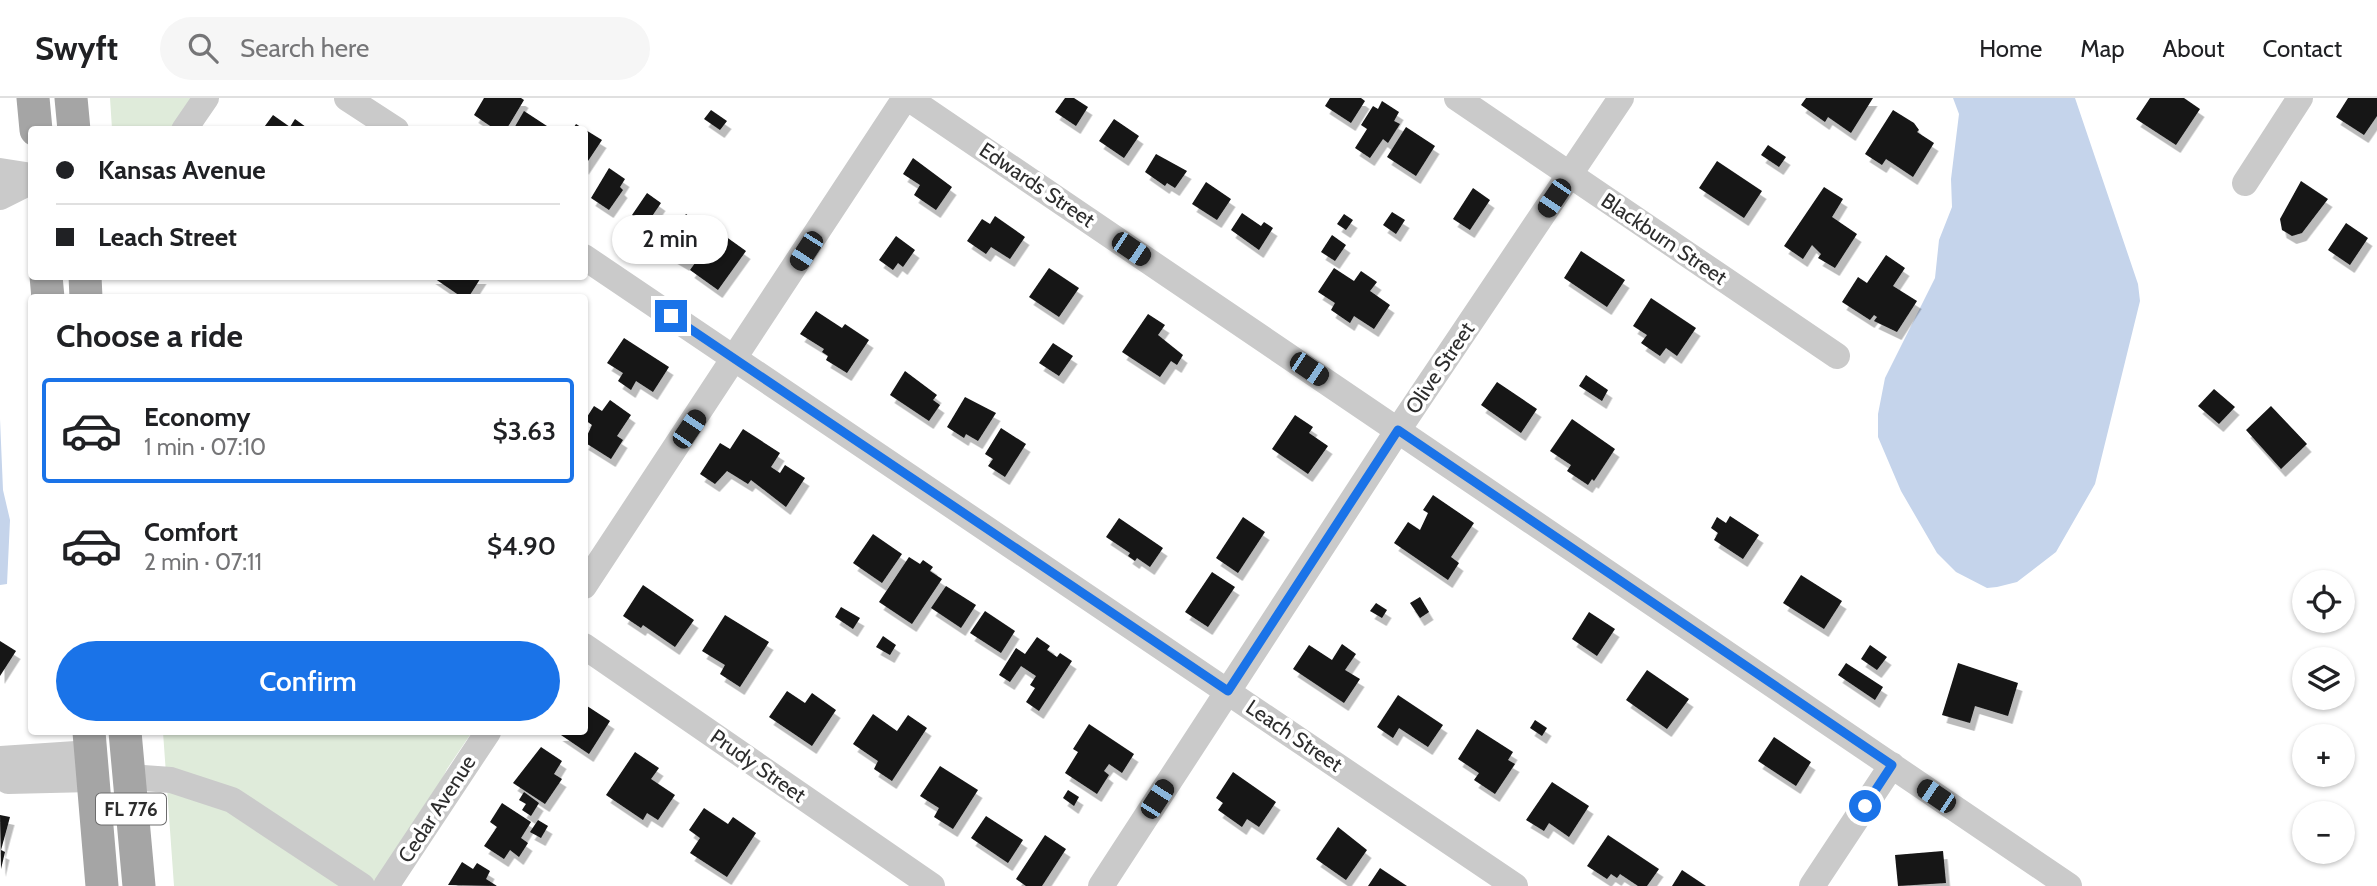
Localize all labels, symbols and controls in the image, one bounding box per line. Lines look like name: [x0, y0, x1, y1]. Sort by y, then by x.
search box: [160, 17, 650, 80]
text: Swyft: [35, 28, 118, 68]
icon: search: [184, 29, 222, 67]
text: Search here: [240, 32, 369, 64]
text: Home: [1979, 34, 2042, 63]
text: Map: [2080, 34, 2125, 63]
text: About: [2163, 34, 2225, 63]
text: Contact: [2263, 34, 2342, 63]
street label: Edwards Street: [975, 137, 1100, 232]
text: Kansas Avenue: [98, 154, 266, 186]
car: [1534, 175, 1575, 221]
street label: Blackburn Street: [1597, 187, 1732, 290]
callout: 2 min: [613, 214, 729, 264]
text: Leach Street: [98, 221, 237, 253]
text: 2 min: [642, 225, 698, 253]
car: [786, 228, 827, 274]
car: [1108, 229, 1155, 269]
route end: [655, 300, 687, 332]
text: Choose a ride: [56, 316, 243, 355]
street label: Olive Street: [1400, 317, 1479, 418]
car: [1286, 349, 1333, 389]
icon: car: [60, 399, 123, 462]
text: Economy: [144, 401, 250, 433]
car: [669, 406, 710, 452]
text: $3.63: [493, 415, 556, 447]
text: 1 min · 07:10: [144, 433, 266, 461]
icon: car: [60, 514, 123, 577]
text: Comfort: [144, 516, 238, 548]
text: $4.90: [487, 530, 556, 562]
text: 2 min · 07:11: [144, 548, 262, 576]
map controls: [2292, 570, 2355, 864]
button: locate: [2292, 570, 2355, 633]
button: Confirm: [56, 641, 560, 721]
button: layers: [2292, 647, 2355, 710]
street label: Leach Street: [1241, 694, 1347, 777]
street label: Prudy Street: [706, 724, 811, 808]
button: +: [2292, 724, 2355, 787]
street label: Cedar Avenue: [393, 750, 481, 867]
car: [1137, 776, 1178, 822]
car: [1913, 776, 1960, 816]
route start: [1849, 790, 1881, 822]
road number: FL 776: [96, 794, 166, 824]
button: −: [2292, 801, 2355, 864]

